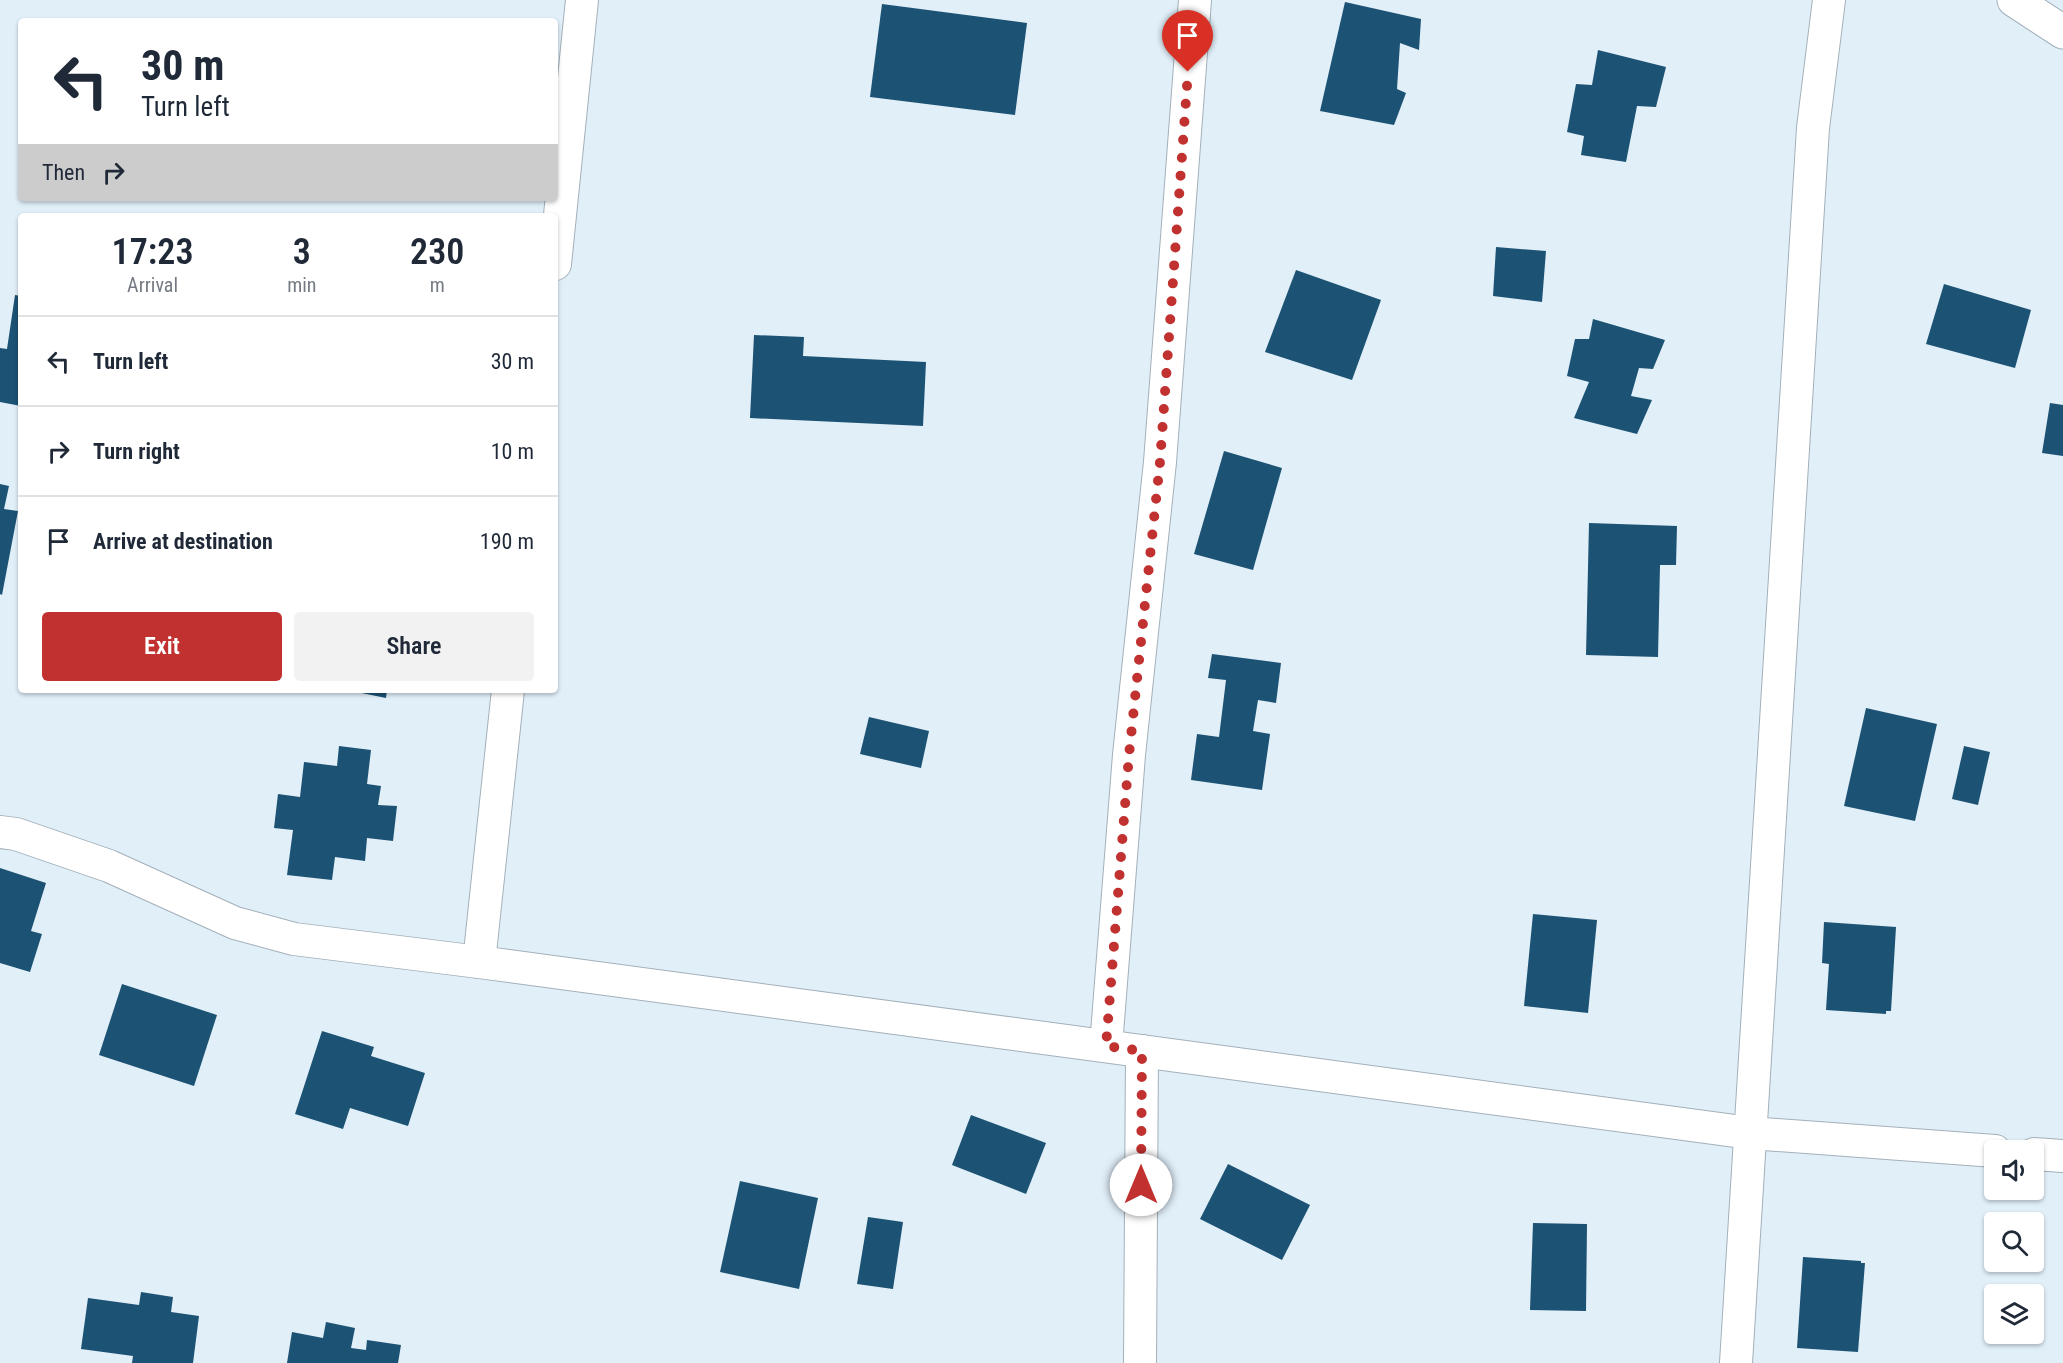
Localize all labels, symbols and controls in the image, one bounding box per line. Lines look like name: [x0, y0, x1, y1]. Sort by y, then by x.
pin: [1162, 10, 1213, 72]
icon: arrive: [1171, 19, 1204, 52]
text: 30 m: [141, 41, 224, 90]
icon: left: [42, 42, 120, 120]
text: Turn left: [141, 91, 230, 123]
icon: right: [97, 156, 130, 189]
text: Then: [42, 160, 85, 185]
text: 17:23: [112, 231, 194, 273]
text: 3: [293, 231, 311, 273]
text: 230: [410, 231, 464, 273]
text: Arrival: [127, 273, 178, 297]
text: min: [287, 273, 316, 297]
text: m: [430, 273, 445, 297]
icon: left: [42, 345, 75, 378]
text: Turn left: [93, 349, 168, 374]
text: 30 m: [491, 349, 534, 374]
icon: right: [42, 435, 75, 468]
text: Turn right: [93, 439, 180, 464]
text: 10 m: [491, 439, 534, 464]
icon: arrive: [42, 525, 75, 558]
text: Arrive at destination: [93, 529, 273, 554]
text: 190 m: [480, 529, 534, 554]
button: Exit: [42, 612, 282, 681]
button: Share: [294, 612, 534, 681]
map controls: [1984, 1140, 2044, 1344]
button: sound: [1984, 1140, 2044, 1200]
position arrow: [1109, 1153, 1173, 1217]
button: search: [1984, 1212, 2044, 1272]
button: layers: [1984, 1284, 2044, 1344]

